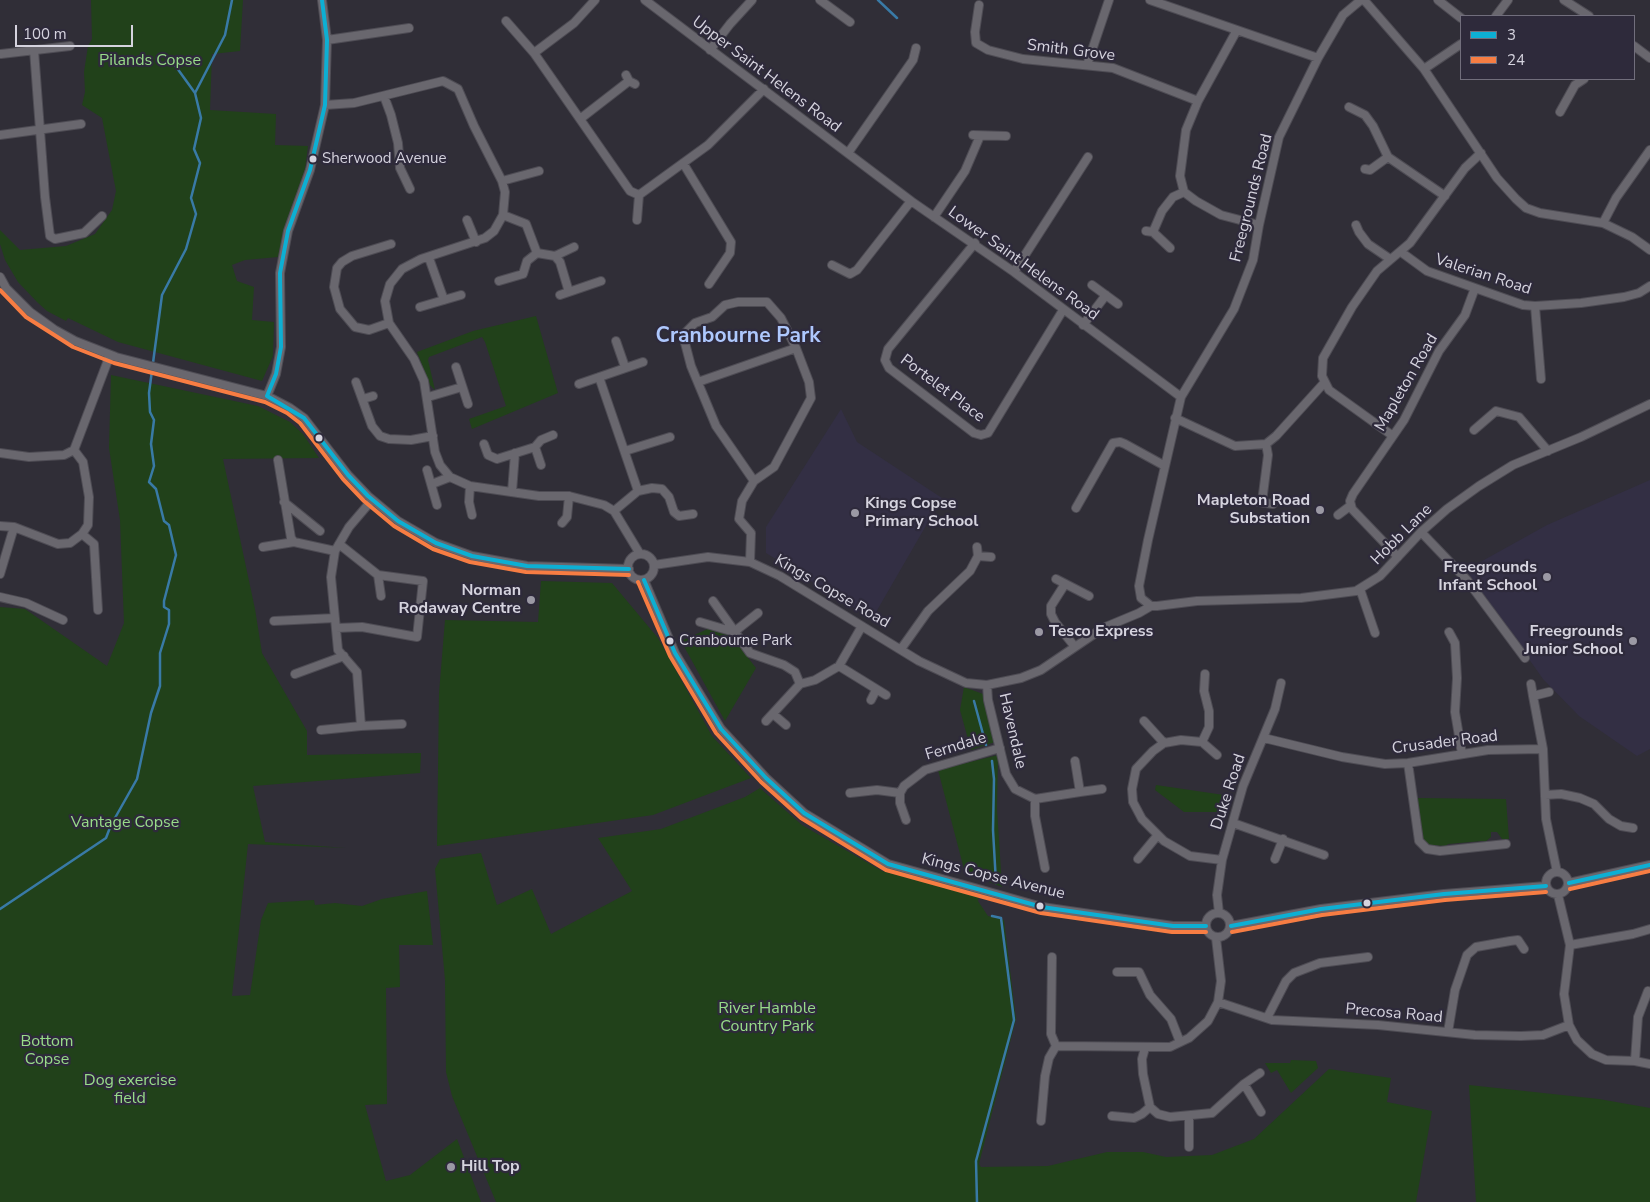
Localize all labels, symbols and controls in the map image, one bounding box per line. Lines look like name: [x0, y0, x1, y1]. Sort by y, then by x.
street label: Upper Saint Helens Road: [688, 13, 844, 137]
scale bar: [18, 15, 135, 47]
legend: [1460, 15, 1635, 80]
text: 100 m: [23, 24, 67, 44]
text: 3: [1507, 25, 1516, 45]
street label: Smith Grove: [1026, 36, 1116, 66]
text: 24: [1507, 50, 1525, 70]
park label: Pilands Copse: [99, 51, 201, 71]
street label: Freegrounds Road: [1227, 132, 1277, 264]
place label: Sherwood Avenue: [322, 150, 446, 168]
marker: Sherwood Avenue: [308, 154, 318, 164]
street label: Lower Saint Helens Road: [944, 203, 1102, 325]
street label: Valerian Road: [1432, 250, 1534, 300]
district label: Cranbourne Park: [656, 324, 820, 350]
street label: Mapleton Road: [1371, 331, 1443, 435]
street label: Portelet Place: [896, 351, 988, 427]
unlabelled marker: [314, 433, 324, 443]
place label: Mapleton Road Substation: [1197, 491, 1310, 529]
place label: Kings Copse Primary School: [865, 494, 978, 532]
street label: Hobb Lane: [1367, 500, 1437, 570]
marker: Mapleton Road Substation: [1314, 504, 1326, 516]
marker: Kings Copse Primary School: [849, 507, 861, 519]
street label: Kings Copse Road: [771, 551, 893, 633]
place label: Freegrounds Infant School: [1438, 558, 1537, 596]
marker: Freegrounds Infant School: [1541, 571, 1553, 583]
place label: Norman Rodaway Centre: [399, 581, 521, 619]
marker: Norman Rodaway Centre: [525, 594, 537, 606]
place label: Tesco Express: [1049, 622, 1153, 642]
place label: Freegrounds Junior School: [1524, 622, 1623, 660]
marker: Tesco Express: [1033, 626, 1045, 638]
place label: Cranbourne Park: [679, 632, 792, 650]
marker: Freegrounds Junior School: [1627, 635, 1639, 647]
marker: Cranbourne Park: [665, 636, 675, 646]
street label: Havendale: [994, 691, 1030, 771]
street label: Crusader Road: [1391, 727, 1499, 759]
street label: Ferndale: [923, 729, 989, 765]
street label: Duke Road: [1208, 752, 1250, 832]
park label: Vantage Copse: [71, 813, 179, 833]
street label: Kings Copse Avenue: [919, 850, 1067, 904]
unlabelled marker: [1362, 898, 1372, 908]
unlabelled marker: [1035, 901, 1045, 911]
park label: River Hamble Country Park: [718, 999, 816, 1037]
street label: Precosa Road: [1344, 1000, 1444, 1028]
park label: Bottom Copse: [20, 1032, 74, 1070]
park label: Dog exercise field: [84, 1071, 176, 1109]
place label: Hill Top: [461, 1157, 519, 1177]
marker: Hill Top: [445, 1161, 457, 1173]

